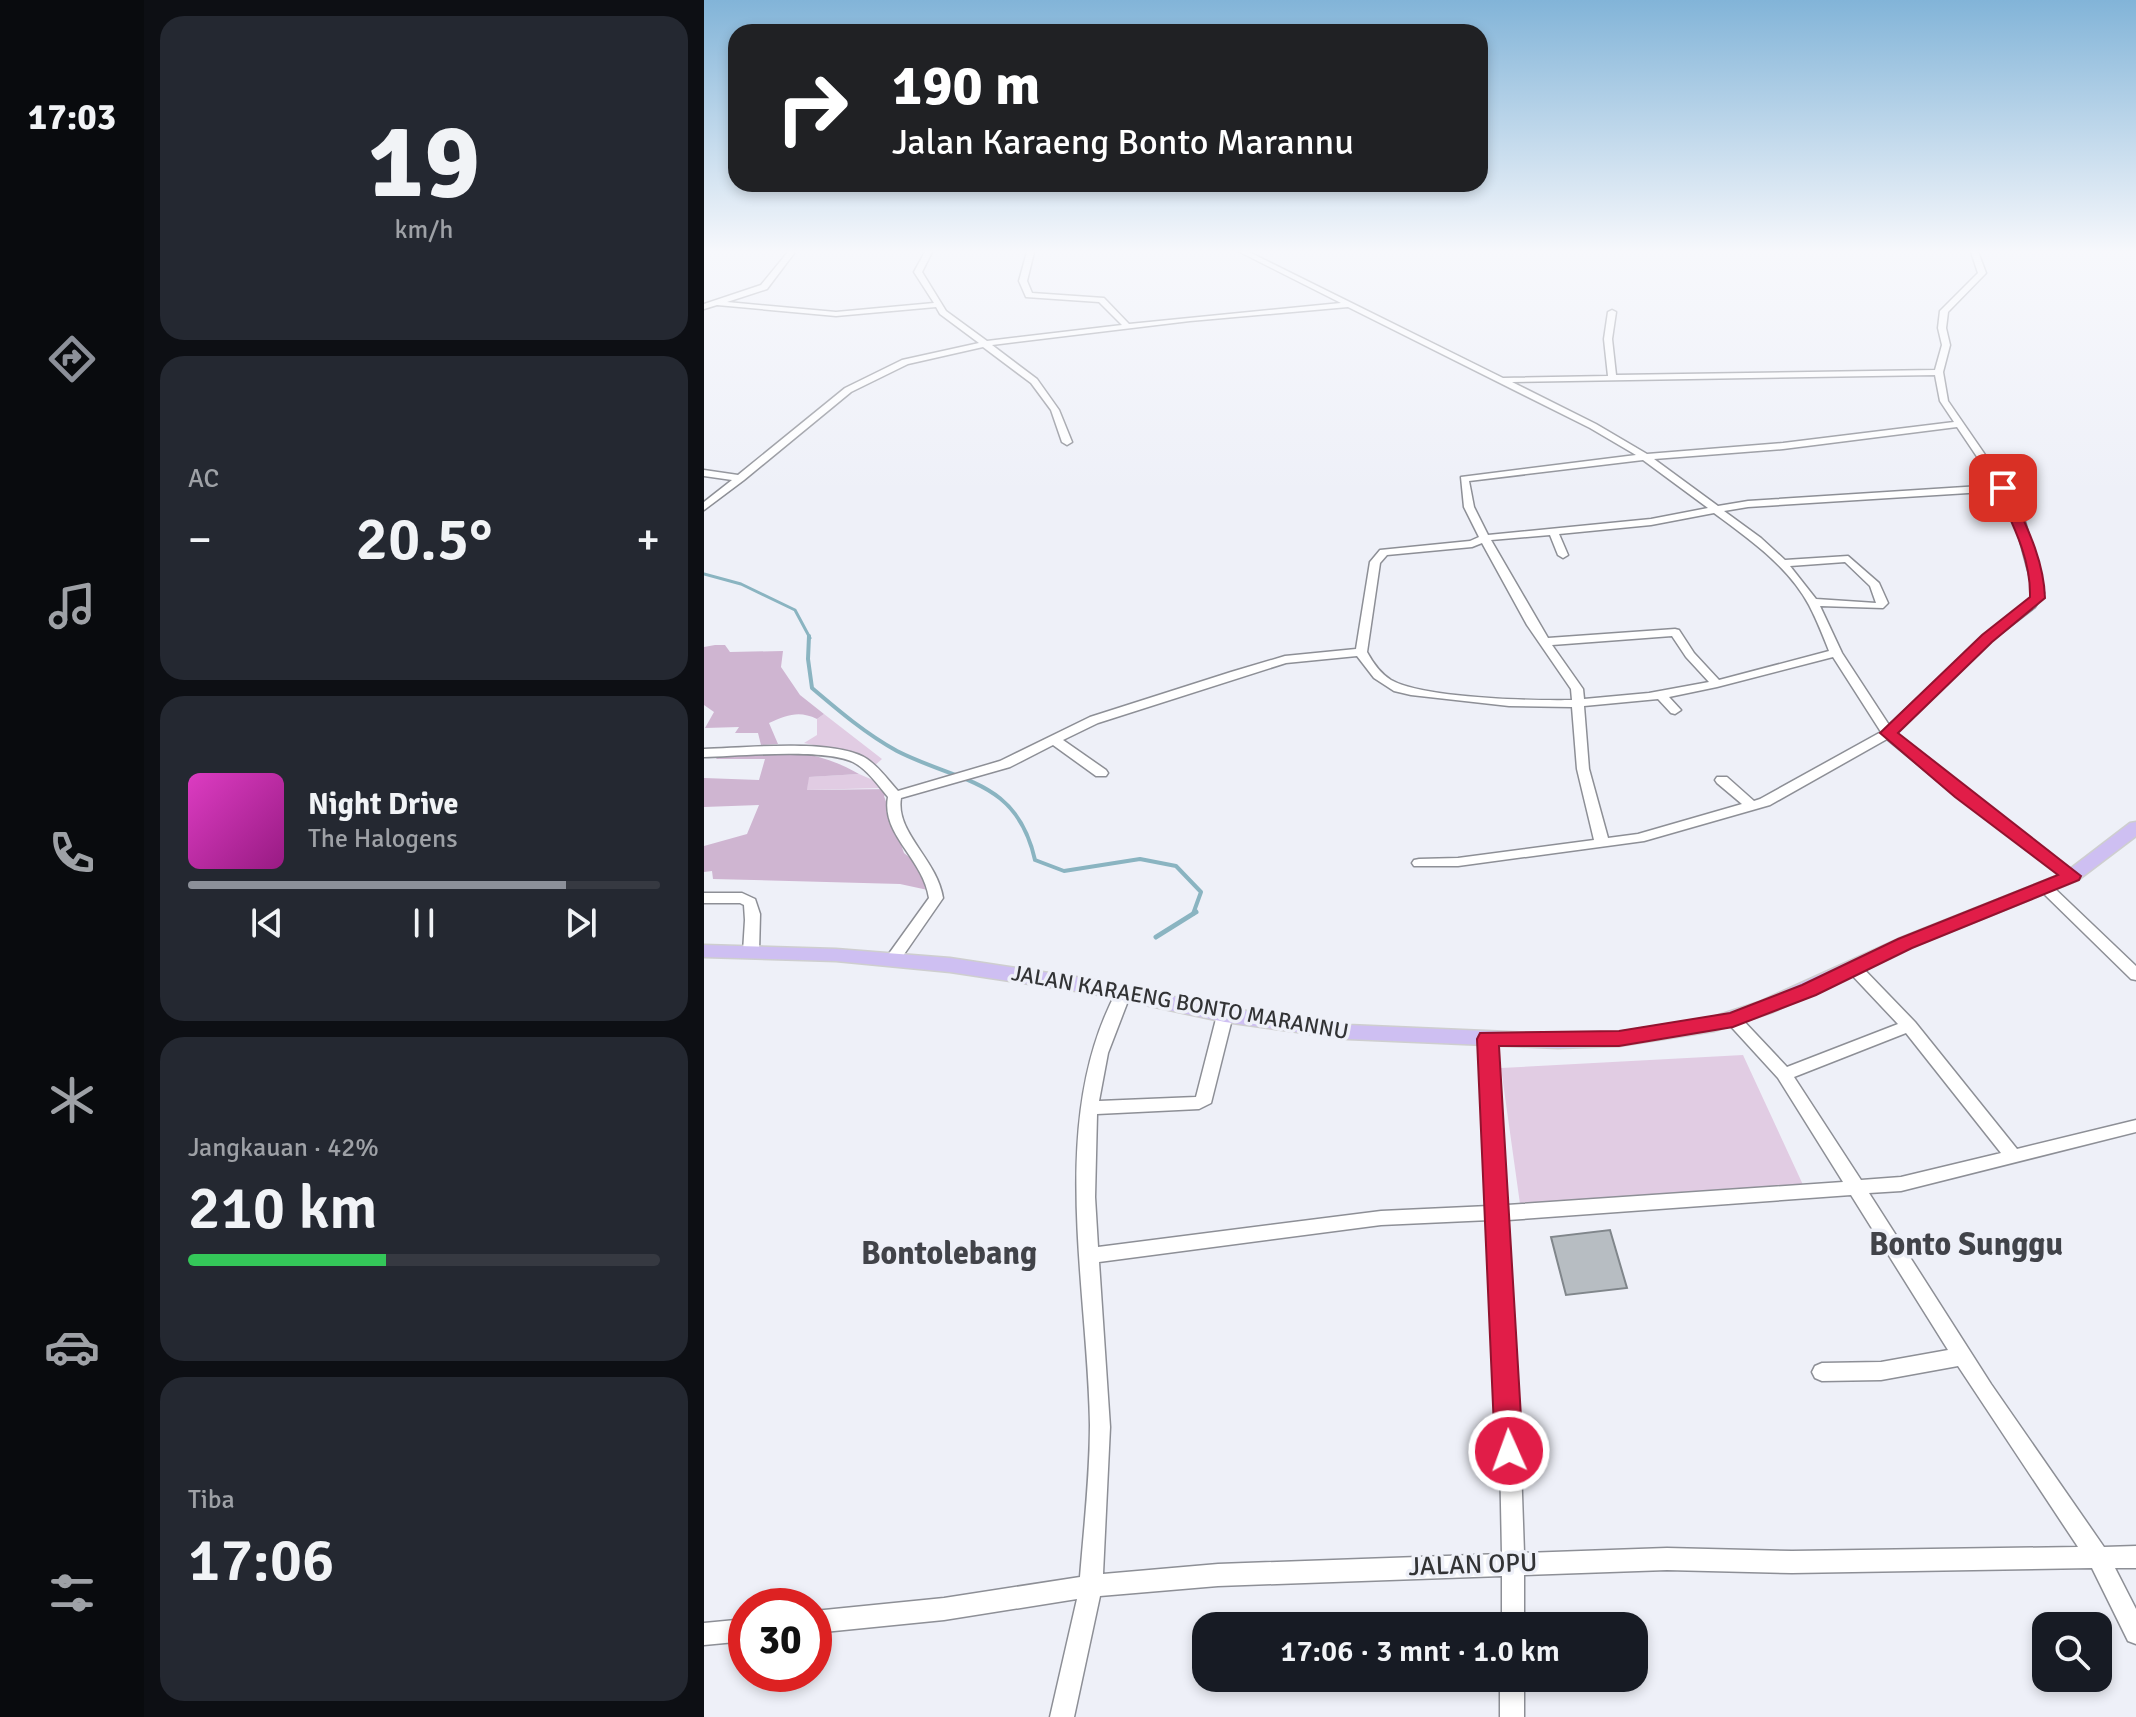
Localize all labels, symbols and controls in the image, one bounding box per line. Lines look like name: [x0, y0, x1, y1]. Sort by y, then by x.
text: 190 m: [892, 51, 1040, 120]
icon: right: [760, 56, 864, 160]
text: 17:03: [28, 95, 116, 140]
text: 19: [368, 98, 480, 226]
text: Jalan Karaeng Bonto Marannu: [892, 120, 1354, 165]
text: km/h: [395, 214, 453, 246]
icon: directions: [44, 331, 100, 387]
pin: [1969, 454, 2037, 522]
text: AC: [188, 463, 219, 495]
icon: arrive: [1981, 466, 2025, 510]
text: 20.5°: [356, 503, 492, 577]
text: −: [188, 513, 212, 567]
text: +: [636, 513, 660, 567]
icon: music: [44, 578, 100, 634]
text: Night Drive: [308, 786, 458, 823]
text: The Halogens: [308, 823, 458, 855]
icon: phone: [44, 825, 100, 881]
icon: previous: [245, 901, 289, 945]
icon: pause: [402, 901, 446, 945]
icon: next: [559, 901, 603, 945]
street label: JALAN KARAENG BONTO MARANNU: [1009, 959, 1351, 1045]
icon: climate: [44, 1072, 100, 1128]
text: Jangkauan · 42%: [188, 1132, 379, 1164]
text: 210 km: [188, 1172, 377, 1246]
district label: Bonto Sunggu: [1869, 1225, 2063, 1264]
district label: Bontolebang: [861, 1234, 1037, 1273]
icon: car: [44, 1319, 100, 1375]
position arrow: [1467, 1409, 1551, 1493]
text: Tiba: [188, 1484, 235, 1516]
text: 17:06: [188, 1524, 335, 1598]
street label: JALAN OPU: [1408, 1547, 1538, 1583]
icon: filters: [44, 1565, 100, 1621]
speed limit sign: 30: [728, 1588, 832, 1692]
map controls: [2032, 1612, 2112, 1692]
button: search: [2032, 1612, 2112, 1692]
text: 17:06 · 3 mnt · 1.0 km: [1280, 1633, 1560, 1670]

